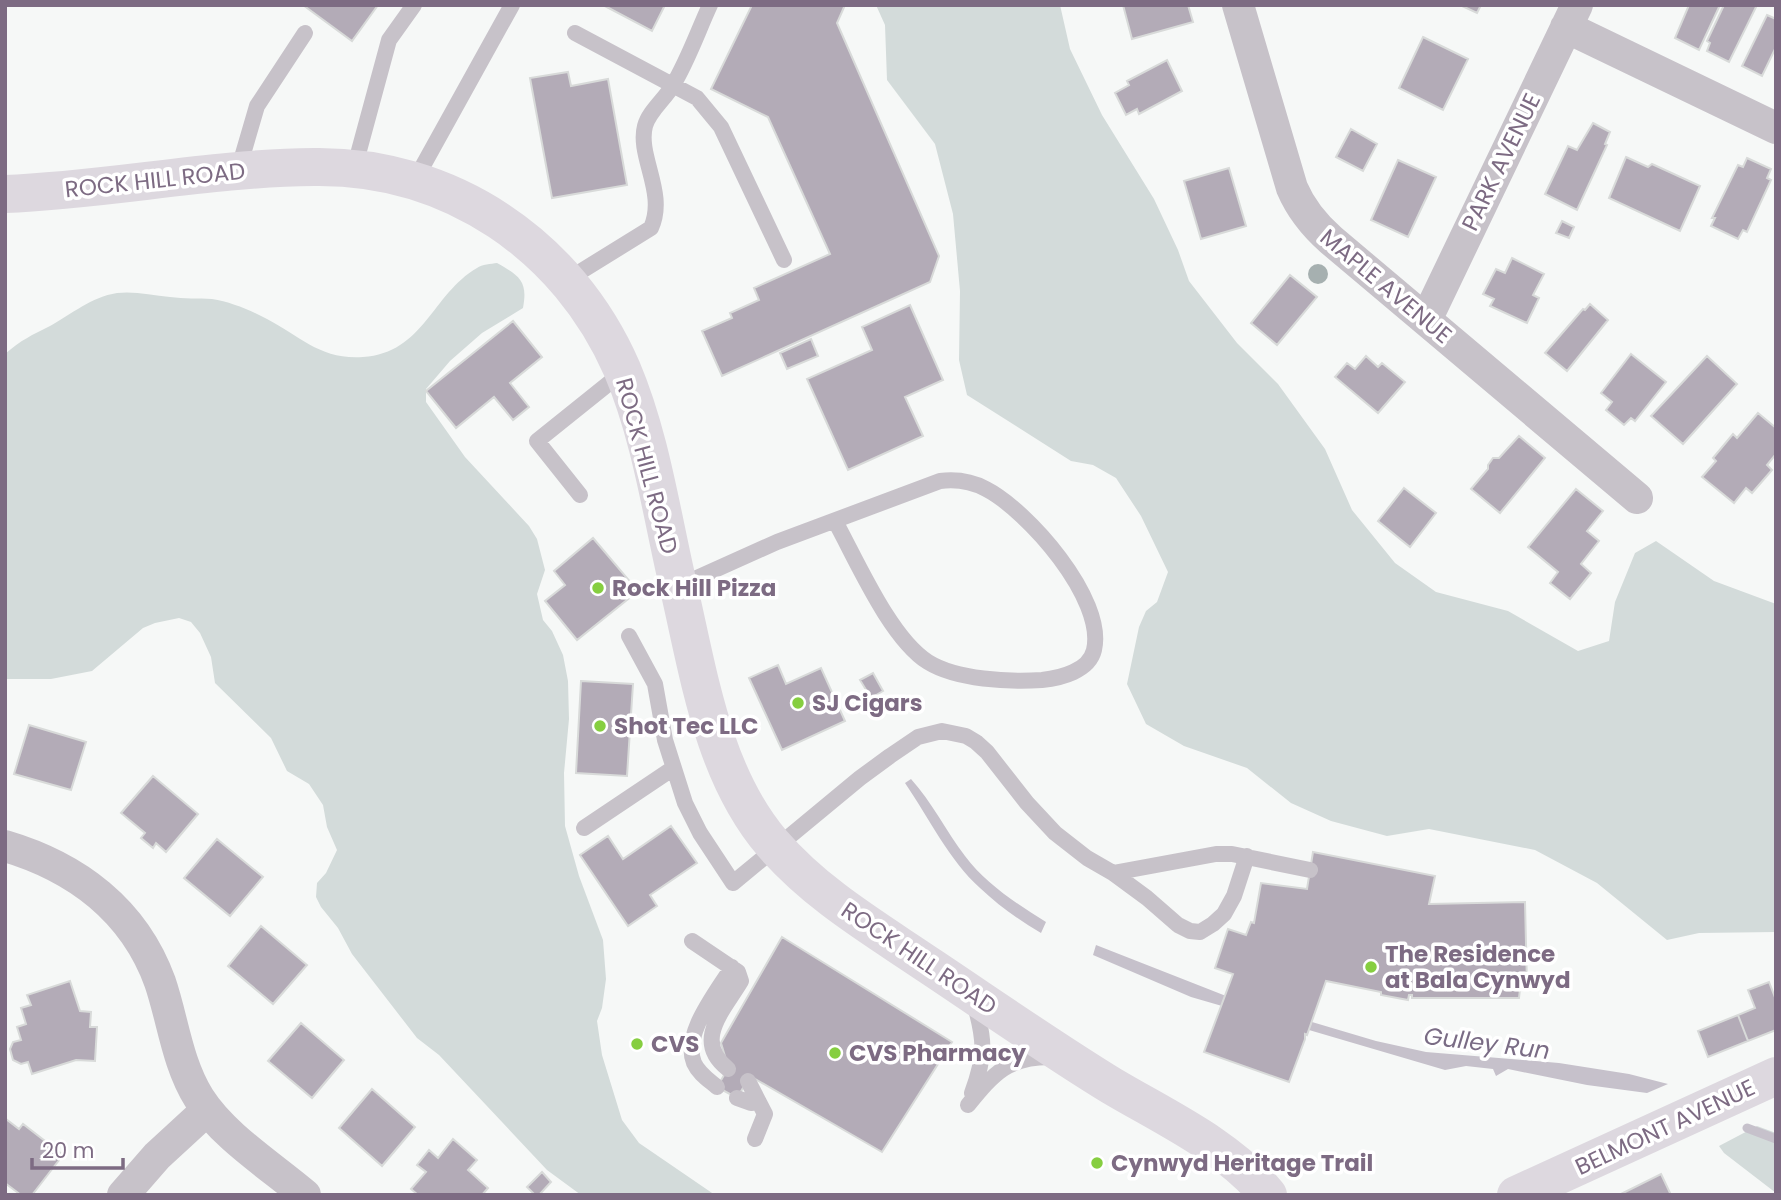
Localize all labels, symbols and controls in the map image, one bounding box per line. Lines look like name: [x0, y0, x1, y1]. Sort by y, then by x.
street label: PARK AVENUE: [1454, 88, 1548, 236]
street label: ROCK HILL ROAD: [63, 155, 247, 205]
street label: MAPLE AVENUE: [1313, 221, 1459, 351]
street label: ROCK HILL ROAD: [608, 374, 686, 558]
place label: Rock Hill Pizza: [612, 572, 776, 604]
marker: Rock Hill Pizza: [590, 580, 606, 596]
place label: SJ Cigars: [812, 687, 923, 719]
marker: SJ Cigars: [790, 695, 806, 711]
place label: Shot Tec LLC: [614, 710, 759, 742]
marker: Shot Tec LLC: [592, 718, 608, 734]
street label: ROCK HILL ROAD: [835, 894, 1003, 1022]
place label: The Residence at Bala Cynwyd: [1385, 938, 1571, 996]
marker: The Residence at Bala Cynwyd: [1363, 959, 1379, 975]
water label: Gulley Run: [1422, 1019, 1552, 1067]
place label: CVS: [651, 1028, 699, 1060]
marker: CVS: [629, 1036, 645, 1052]
place label: CVS Pharmacy: [849, 1037, 1027, 1069]
marker: CVS Pharmacy: [827, 1045, 843, 1061]
street label: BELMONT AVENUE: [1570, 1071, 1760, 1183]
scale bar: [32, 1126, 122, 1170]
text: 20 m: [42, 1136, 95, 1165]
place label: Cynwyd Heritage Trail: [1111, 1147, 1373, 1179]
marker: Cynwyd Heritage Trail: [1089, 1155, 1105, 1171]

